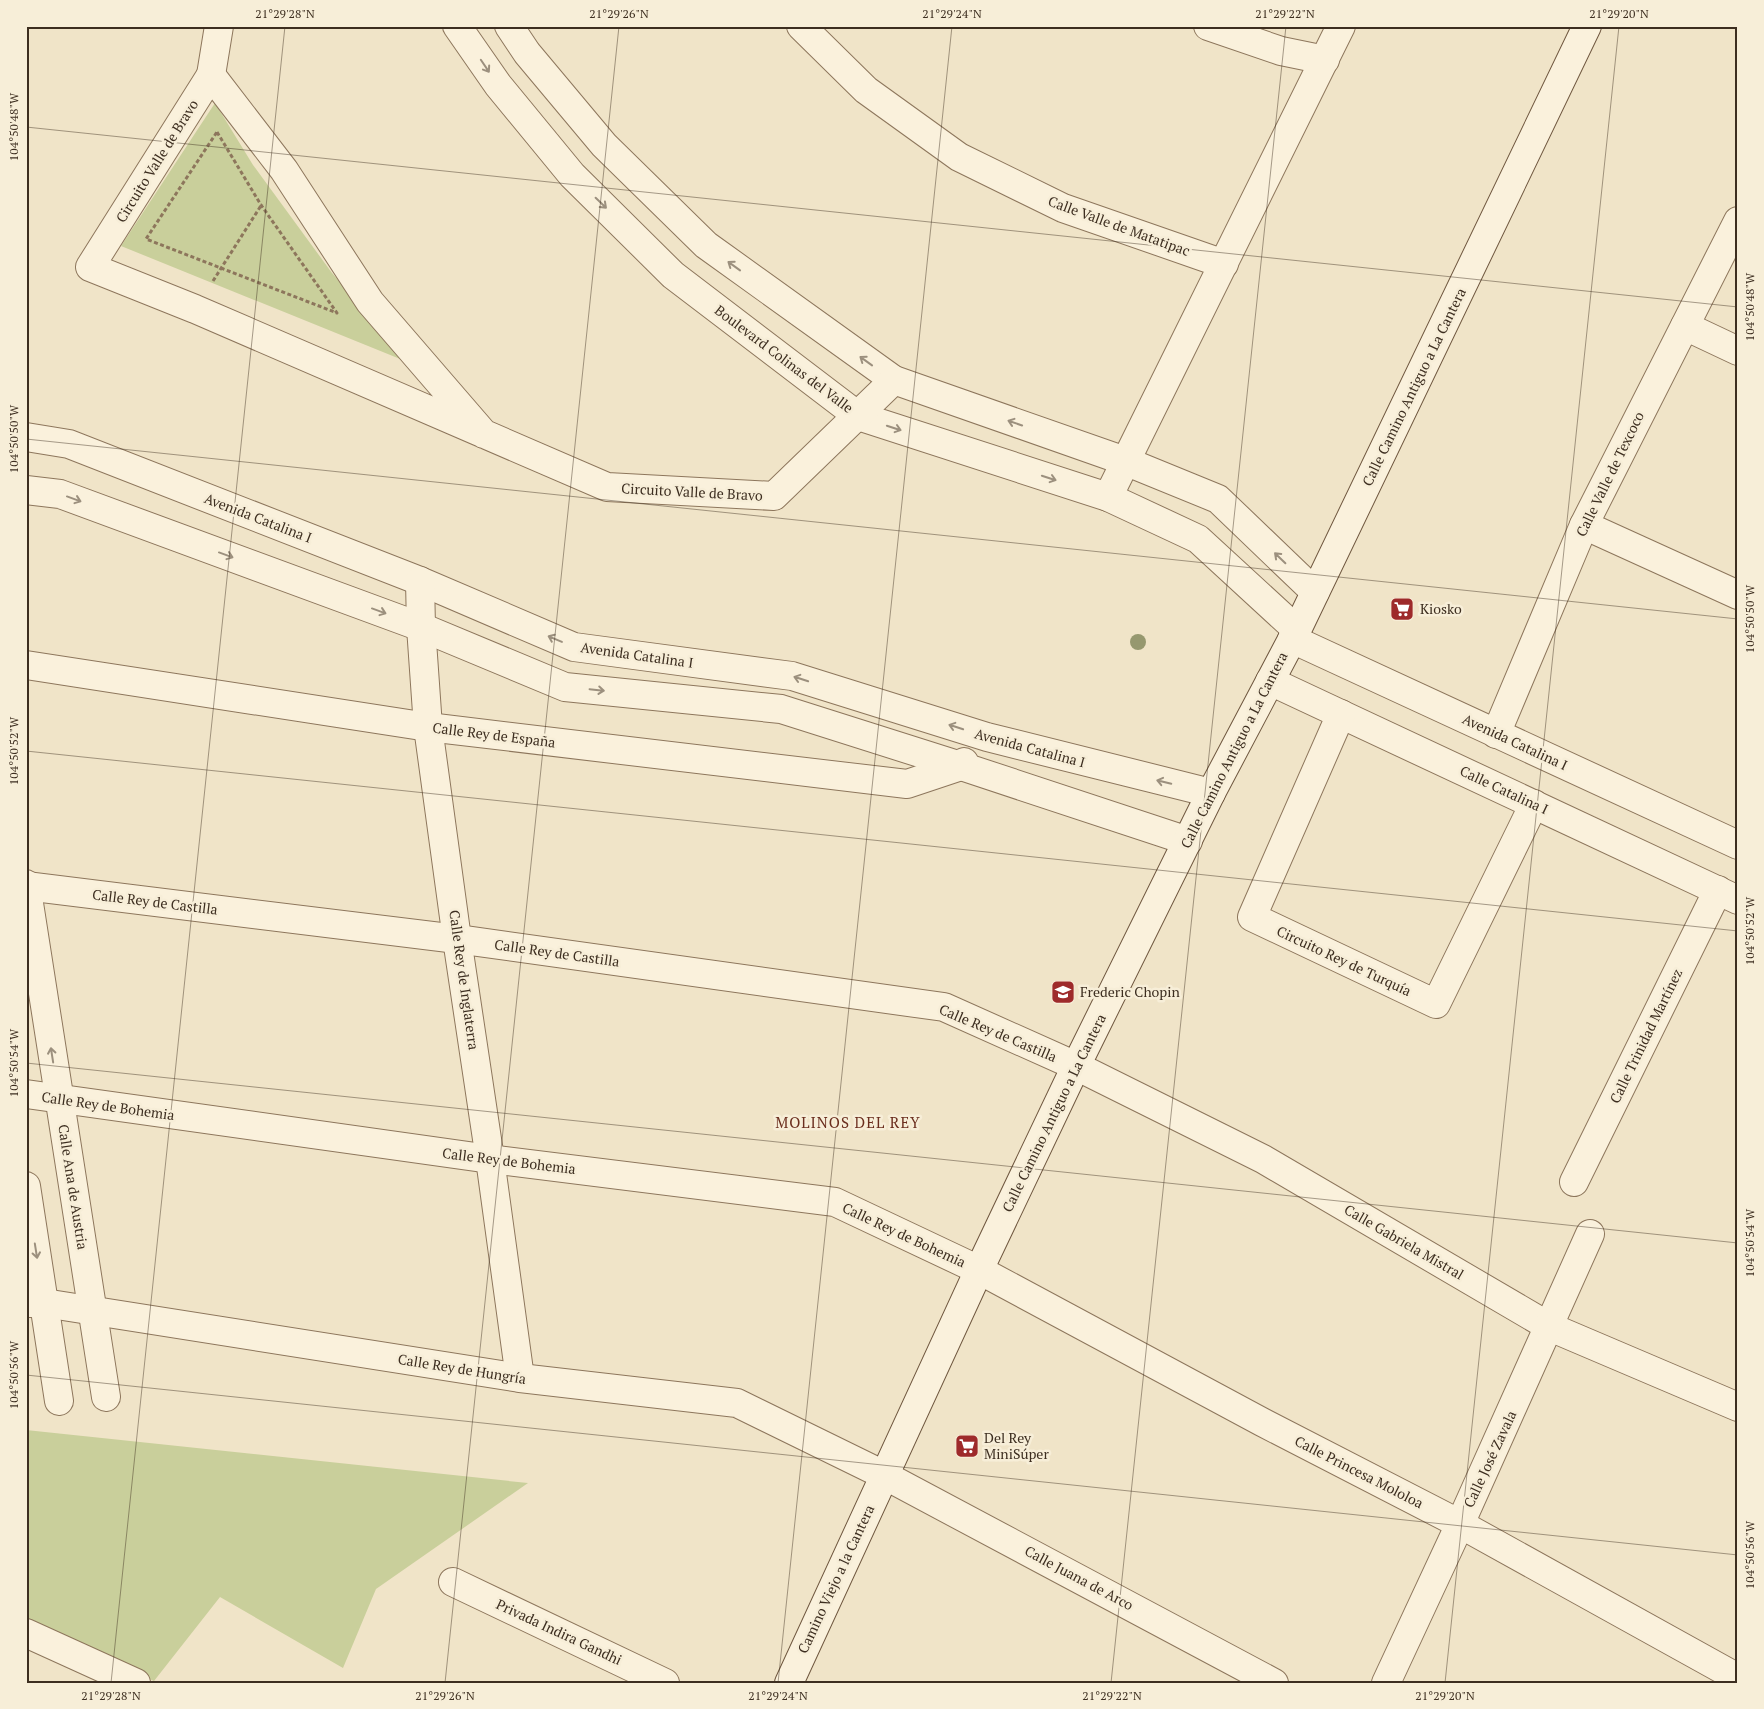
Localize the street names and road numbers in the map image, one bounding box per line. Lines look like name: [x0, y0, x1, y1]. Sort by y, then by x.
street label: Circuito Valle de Bravo: [111, 95, 202, 226]
street label: Calle Valle de Matatipac: [1046, 191, 1193, 260]
street label: Calle Camino Antiguo a La Cantera: [1357, 285, 1470, 489]
street label: Boulevard Colinas del Valle: [711, 300, 857, 417]
street label: Calle Valle de Texcoco: [1571, 408, 1648, 539]
street label: Circuito Valle de Bravo: [621, 478, 763, 505]
street label: Avenida Catalina I: [202, 488, 315, 547]
street label: Avenida Catalina I: [579, 637, 695, 672]
street label: Calle Camino Antiguo a La Cantera: [1176, 648, 1292, 851]
street label: Avenida Catalina I: [1460, 709, 1571, 774]
street label: Calle Rey de España: [432, 718, 557, 751]
street label: Avenida Catalina I: [973, 724, 1088, 771]
street label: Calle Catalina I: [1457, 761, 1552, 818]
street label: Calle Rey de Castilla: [91, 884, 219, 919]
street label: Calle Rey de Inglaterra: [445, 909, 484, 1051]
street label: Circuito Rey de Turquía: [1274, 921, 1415, 1000]
street label: Calle Rey de Castilla: [493, 934, 621, 971]
street label: Calle Trinidad Martínez: [1605, 965, 1686, 1106]
street label: Calle Rey de Castilla: [936, 999, 1060, 1066]
street label: Calle Camino Antiguo a La Cantera: [997, 1011, 1110, 1215]
street label: Calle Rey de Bohemia: [40, 1087, 176, 1124]
street label: Calle Ana de Austria: [54, 1123, 93, 1251]
street label: Calle Rey de Bohemia: [441, 1143, 577, 1178]
street label: Calle Rey de Bohemia: [839, 1198, 969, 1271]
street label: Calle Gabriela Mistral: [1341, 1200, 1467, 1284]
street label: Calle Rey de Hungría: [397, 1349, 528, 1388]
street label: Calle José Zavala: [1459, 1407, 1520, 1510]
street label: Calle Princesa Mololoa: [1292, 1431, 1427, 1512]
street label: Camino Viejo a la Cantera: [793, 1502, 878, 1656]
street label: Calle Juana de Arco: [1022, 1541, 1137, 1614]
street label: Privada Indira Gandhi: [493, 1594, 625, 1669]

